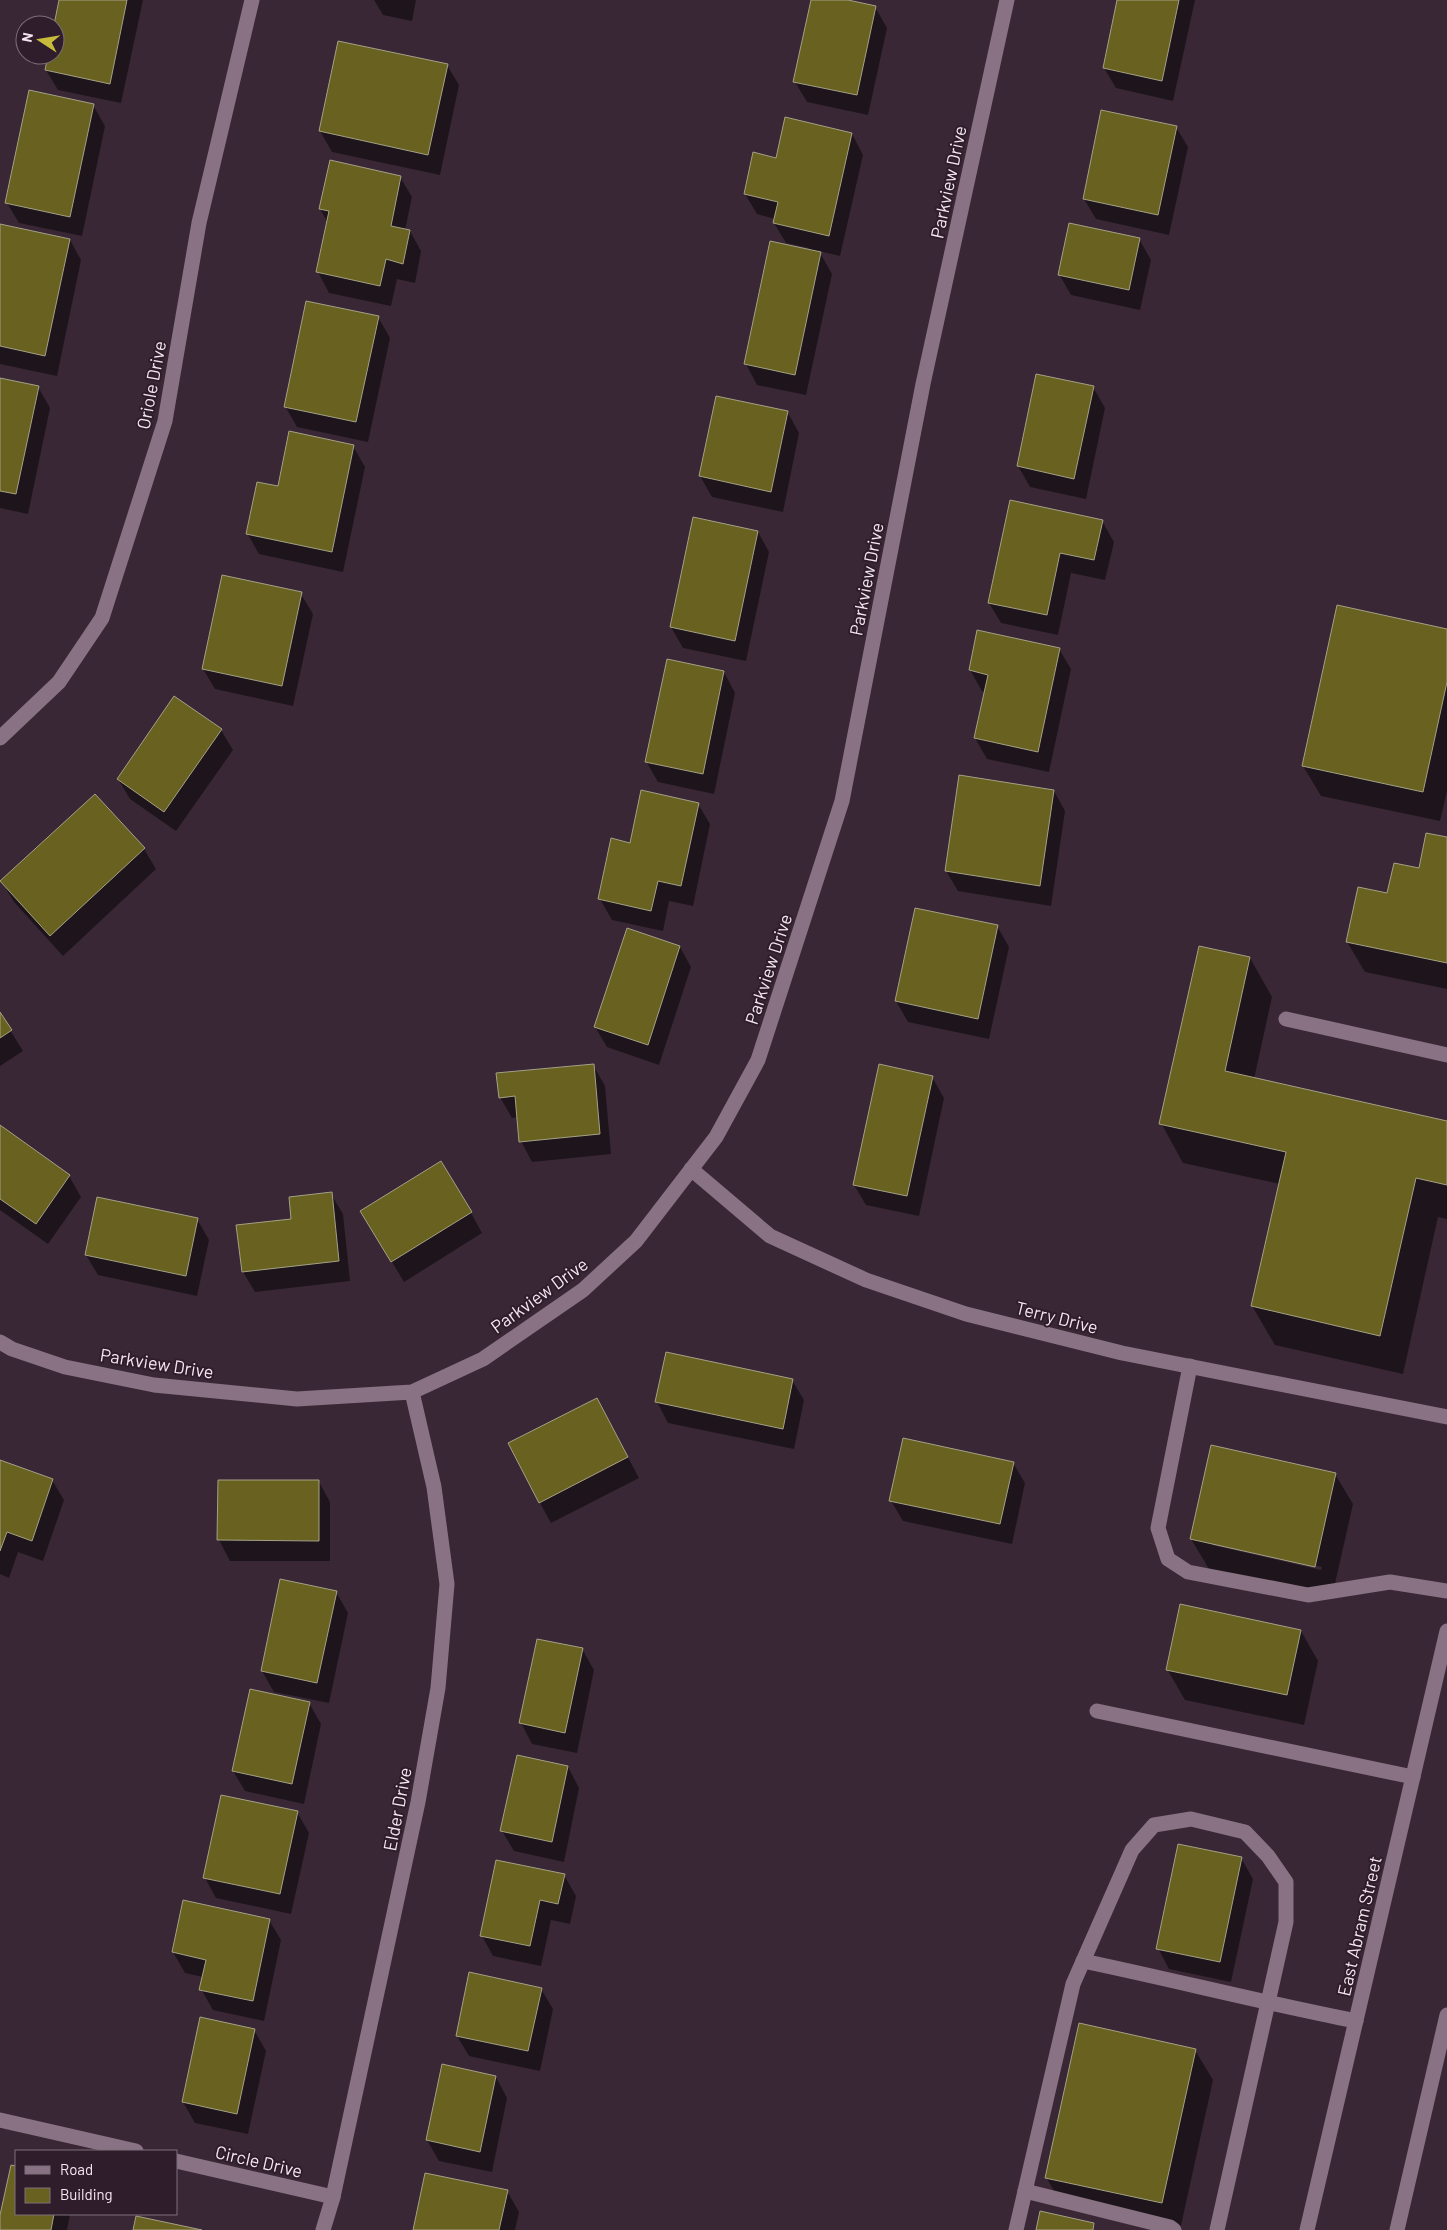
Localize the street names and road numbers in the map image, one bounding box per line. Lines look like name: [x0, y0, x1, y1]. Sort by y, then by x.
street label: Parkview Drive: [925, 124, 971, 240]
street label: Oriole Drive: [132, 339, 170, 431]
street label: Parkview Drive: [844, 521, 888, 637]
street label: Parkview Drive: [740, 911, 796, 1027]
street label: Parkview Drive: [486, 1252, 592, 1338]
street label: Terry Drive: [1013, 1296, 1101, 1338]
street label: Parkview Drive: [99, 1343, 215, 1383]
street label: Elder Drive: [378, 1765, 416, 1853]
street label: East Abram Street: [1332, 1854, 1386, 1998]
street label: Circle Drive: [213, 2140, 305, 2182]

